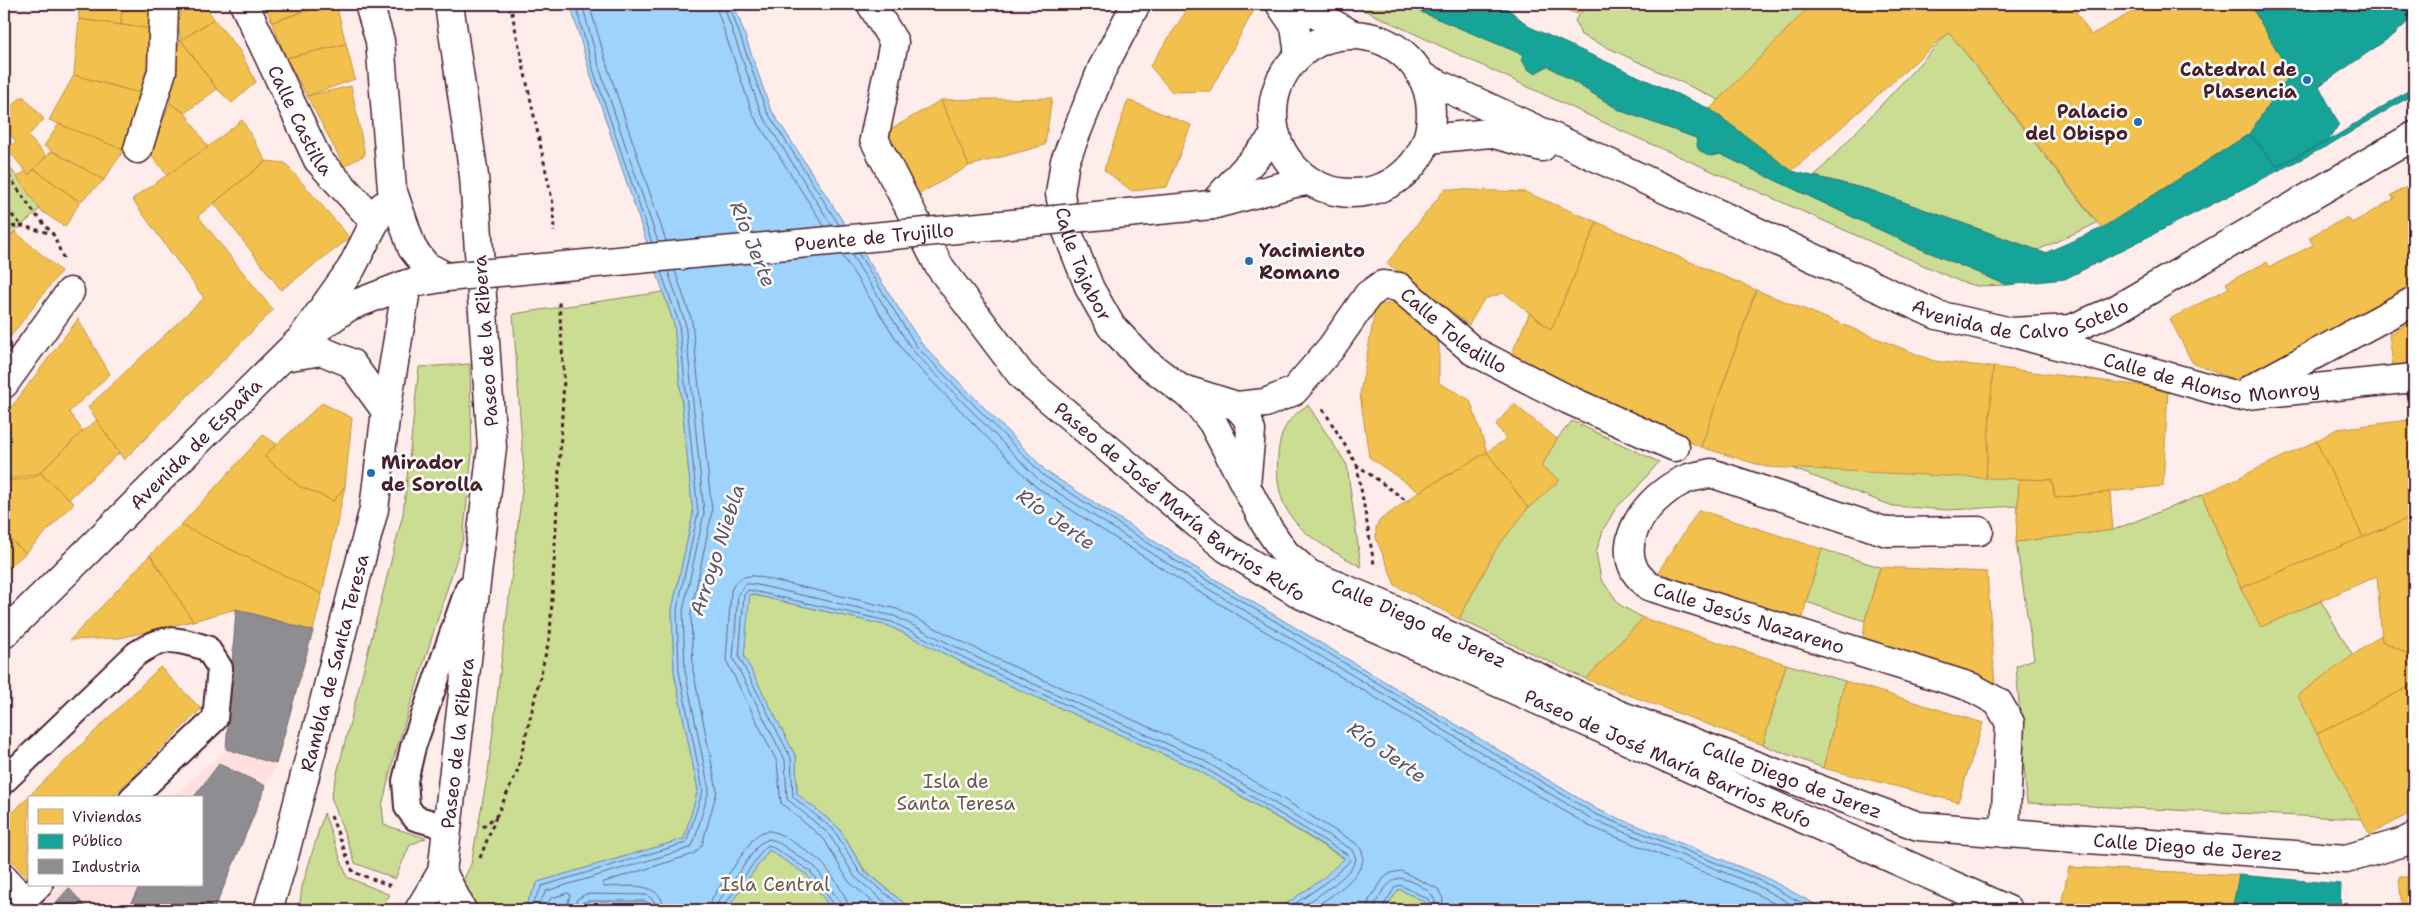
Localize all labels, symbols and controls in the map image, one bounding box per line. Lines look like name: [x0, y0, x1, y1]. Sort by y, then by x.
place label: Catedral de Plasencia: [2180, 57, 2297, 104]
street label: Calle Castilla: [262, 61, 338, 181]
marker: Catedral de Plasencia: [2301, 74, 2313, 86]
place label: Palacio del Obispo: [2025, 99, 2128, 146]
marker: Palacio del Obispo: [2132, 116, 2144, 128]
water label: Río Jerte: [724, 197, 782, 291]
street label: Calle Tajabor: [1050, 205, 1117, 325]
street label: Puente de Trujillo: [793, 217, 955, 257]
place label: Yacimiento Romano: [1259, 238, 1365, 285]
street label: Paseo de la Ribera: [467, 254, 504, 428]
marker: Yacimiento Romano: [1243, 255, 1255, 267]
street label: Calle Toledillo: [1395, 282, 1511, 379]
street label: Avenida de Calvo Sotelo: [1908, 286, 2132, 312]
text: Avenida de Calvo Sotelo: [1908, 293, 2133, 345]
street label: Calle de Alonso Monroy: [2100, 347, 2321, 410]
street label: Avenida de España: [124, 373, 268, 515]
street label: Paseo de José María Barrios Rufo: [1049, 396, 1310, 607]
place label: Mirador de Sorolla: [381, 450, 483, 497]
marker: Mirador de Sorolla: [365, 467, 377, 479]
water label: Arroyo Niebla: [683, 481, 751, 619]
water label: Río Jerte: [1012, 482, 1100, 556]
street label: Rambla de Santa Teresa: [294, 551, 375, 774]
street label: Calle Diego de Jerez: [1327, 573, 1510, 674]
street label: Calle Jesús Nazareno: [1650, 576, 1848, 660]
street label: Paseo de la Ribera: [435, 656, 480, 830]
street label: Paseo de José María Barrios Rufo: [1520, 684, 1816, 834]
water label: Río Jerte: [1343, 715, 1431, 789]
street label: Calle Diego de Jerez: [1699, 735, 1885, 824]
park label: Isla de Santa Teresa: [897, 769, 1016, 816]
legend: [28, 796, 202, 886]
text: Viviendas: [72, 807, 142, 827]
street label: Calle Diego de Jerez: [2092, 828, 2284, 867]
text: Público: [72, 831, 123, 851]
text: Industria: [72, 857, 141, 877]
park label: Isla Central: [720, 872, 830, 897]

